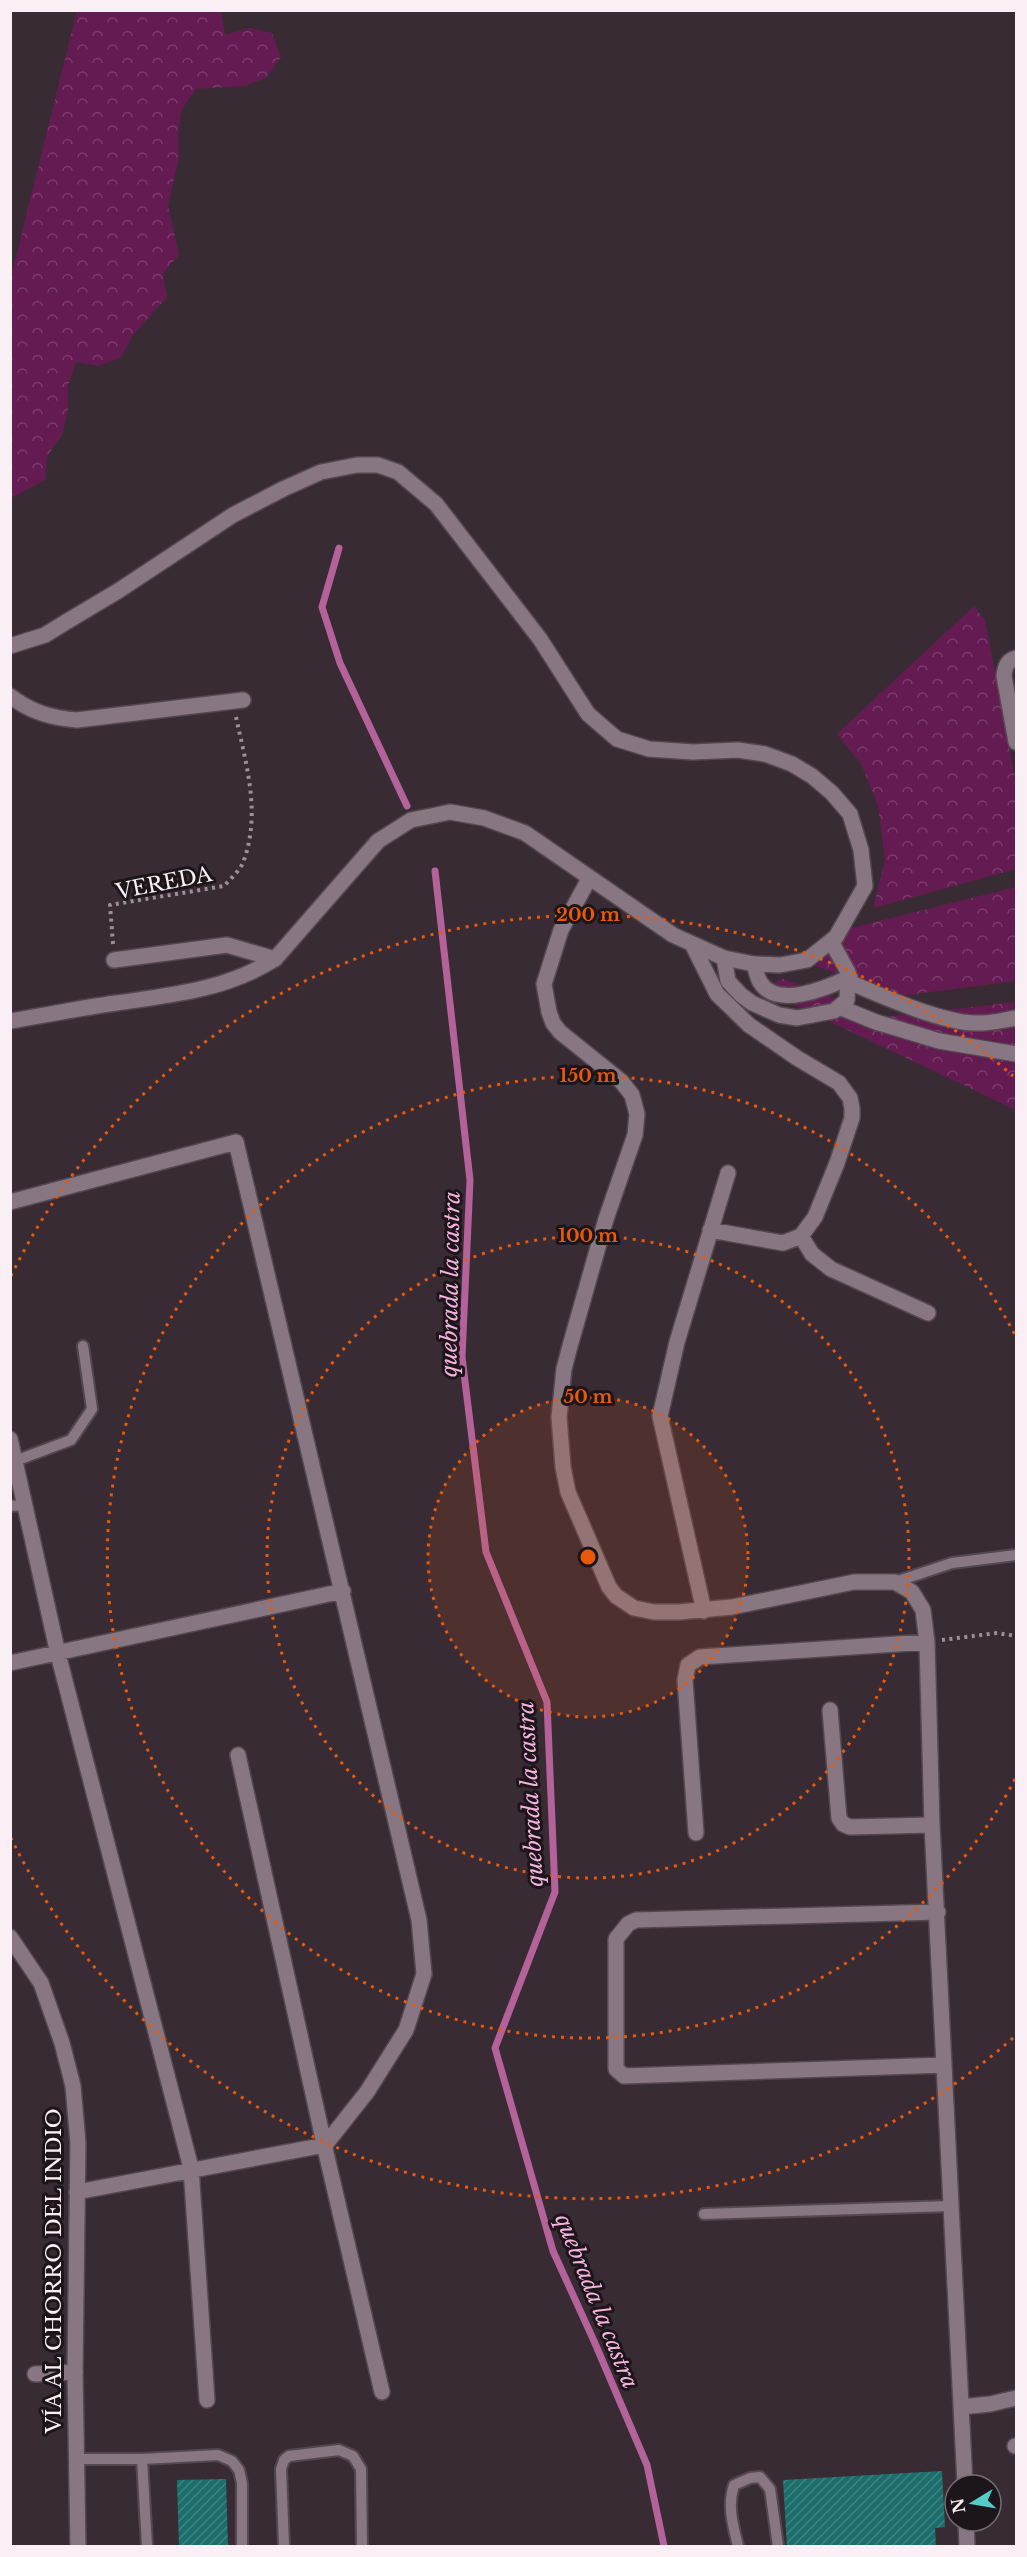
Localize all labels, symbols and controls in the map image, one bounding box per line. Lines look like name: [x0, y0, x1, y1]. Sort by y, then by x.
street label: VEREDA: [113, 861, 215, 905]
text: 200 m: [556, 904, 620, 926]
text: 150 m: [560, 1065, 617, 1087]
water label: quebrada la castra: [435, 1191, 466, 1377]
text: 100 m: [558, 1225, 618, 1247]
text: 50 m: [564, 1386, 613, 1408]
centre of rings: [578, 1547, 598, 1567]
water label: quebrada la castra: [512, 1701, 549, 1887]
street label: VÍA AL CHORRO DEL INDIO: [41, 2108, 67, 2435]
water label: quebrada la castra: [549, 2210, 644, 2392]
north arrow: [943, 2473, 1003, 2533]
text: N: [947, 2497, 970, 2515]

